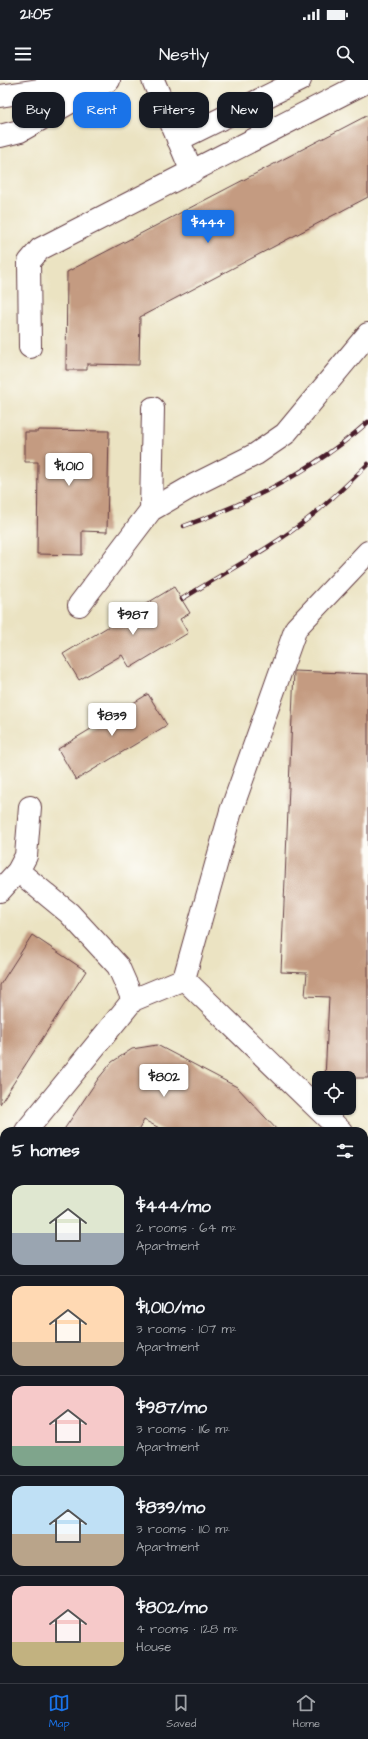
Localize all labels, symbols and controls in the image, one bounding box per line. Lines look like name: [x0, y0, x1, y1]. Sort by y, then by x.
text: 21:05: [20, 4, 53, 25]
text: Nestly: [159, 42, 209, 67]
icon: menu: [12, 43, 34, 65]
icon: search: [334, 43, 356, 65]
chip: Buy: [12, 92, 65, 128]
chip: Rent: [73, 92, 131, 128]
chip: Filters: [139, 92, 209, 128]
chip: New: [217, 92, 273, 128]
pin: $444: [184, 210, 232, 244]
text: $444: [191, 214, 225, 232]
pin: $1,010: [36, 453, 102, 487]
text: $1,010: [54, 457, 84, 475]
pin: $987: [109, 602, 157, 636]
text: $987: [117, 606, 149, 624]
pin: $839: [88, 703, 136, 737]
text: $839: [97, 707, 127, 725]
pin: $802: [140, 1064, 188, 1098]
text: $802: [148, 1068, 180, 1086]
map controls: [312, 1071, 356, 1115]
button: locate: [312, 1071, 356, 1115]
text: 5 homes: [12, 1139, 80, 1163]
icon: filters: [334, 1140, 356, 1162]
text: $444/mo: [136, 1195, 211, 1219]
icon: home: [44, 1201, 92, 1249]
text: 2 rooms · 64 m²: [136, 1219, 237, 1237]
text: Apartment: [136, 1237, 200, 1255]
text: $1,010/mo: [136, 1296, 205, 1320]
icon: home: [44, 1302, 92, 1350]
text: 3 rooms · 107 m²: [136, 1320, 237, 1338]
text: Apartment: [136, 1338, 200, 1356]
text: $987/mo: [136, 1396, 207, 1420]
icon: home: [44, 1402, 92, 1450]
text: 3 rooms · 116 m²: [136, 1420, 230, 1438]
text: Apartment: [136, 1438, 200, 1456]
text: $839/mo: [136, 1496, 205, 1520]
icon: home: [44, 1502, 92, 1550]
text: 3 rooms · 110 m²: [136, 1520, 230, 1538]
text: Apartment: [136, 1538, 200, 1556]
text: $802/mo: [136, 1596, 207, 1620]
icon: home: [44, 1602, 92, 1650]
text: 4 rooms · 128 m²: [136, 1620, 238, 1638]
text: House: [136, 1638, 171, 1656]
tab: Map: [48, 1692, 70, 1731]
tab: Saved: [166, 1692, 196, 1731]
tab: Home: [293, 1692, 320, 1731]

